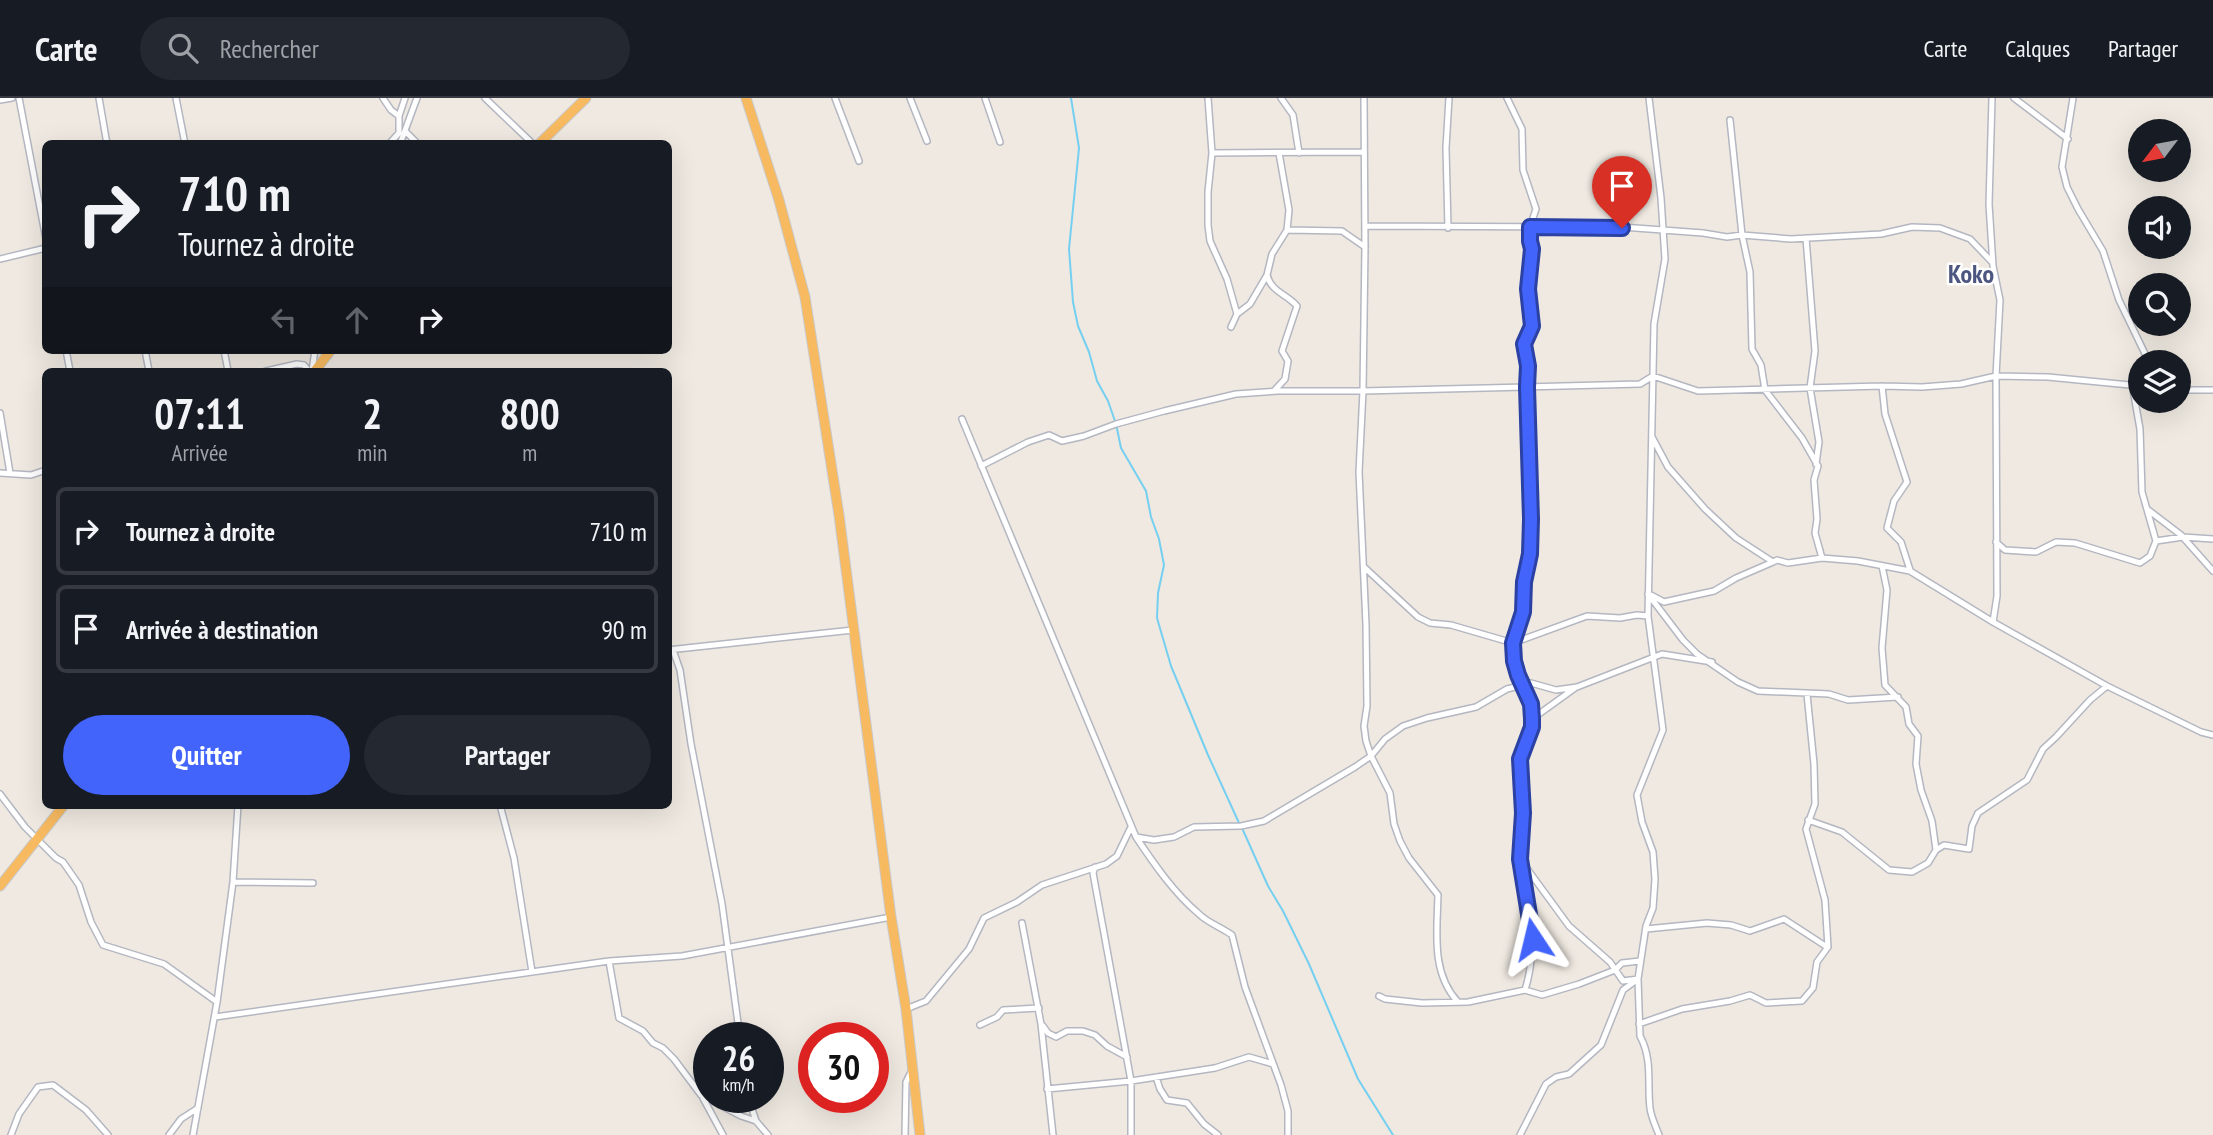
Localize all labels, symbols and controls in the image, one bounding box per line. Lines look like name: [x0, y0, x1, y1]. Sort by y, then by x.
search box: [140, 17, 630, 80]
text: Carte: [35, 27, 98, 70]
icon: search: [164, 29, 202, 67]
text: Rechercher: [220, 32, 319, 65]
text: Carte: [1924, 33, 1967, 64]
text: Calques: [2005, 33, 2070, 64]
text: Partager: [2108, 33, 2178, 64]
north arrow: [2128, 119, 2191, 182]
map controls: [2128, 119, 2191, 413]
pin: [1592, 156, 1652, 228]
text: 710 m: [178, 161, 291, 225]
icon: arrive: [1603, 167, 1641, 205]
icon: right: [63, 168, 154, 259]
button: sound: [2128, 196, 2191, 259]
text: Tournez à droite: [178, 223, 355, 265]
district label: Koko: [1948, 257, 1994, 290]
button: search: [2128, 273, 2191, 336]
icon: left: [265, 301, 303, 339]
icon: ahead: [338, 301, 376, 339]
icon: right: [411, 301, 449, 339]
button: layers: [2128, 350, 2191, 413]
text: 07:11: [154, 386, 245, 441]
text: 2: [362, 386, 382, 441]
text: 800: [500, 386, 560, 441]
text: Arrivée: [172, 438, 228, 467]
text: min: [357, 438, 387, 467]
text: m: [522, 438, 537, 467]
icon: right: [67, 512, 105, 550]
text: Tournez à droite: [126, 515, 275, 548]
text: 710 m: [589, 515, 647, 548]
icon: arrive: [67, 610, 105, 648]
text: Arrivée à destination: [126, 613, 318, 646]
text: 90 m: [601, 613, 647, 646]
button: Quitter: [63, 715, 350, 795]
button: Partager: [364, 715, 651, 795]
position arrow: [1496, 902, 1570, 976]
speed limit sign: 30: [798, 1022, 889, 1113]
text: 26: [722, 1035, 755, 1081]
text: km/h: [723, 1073, 754, 1096]

